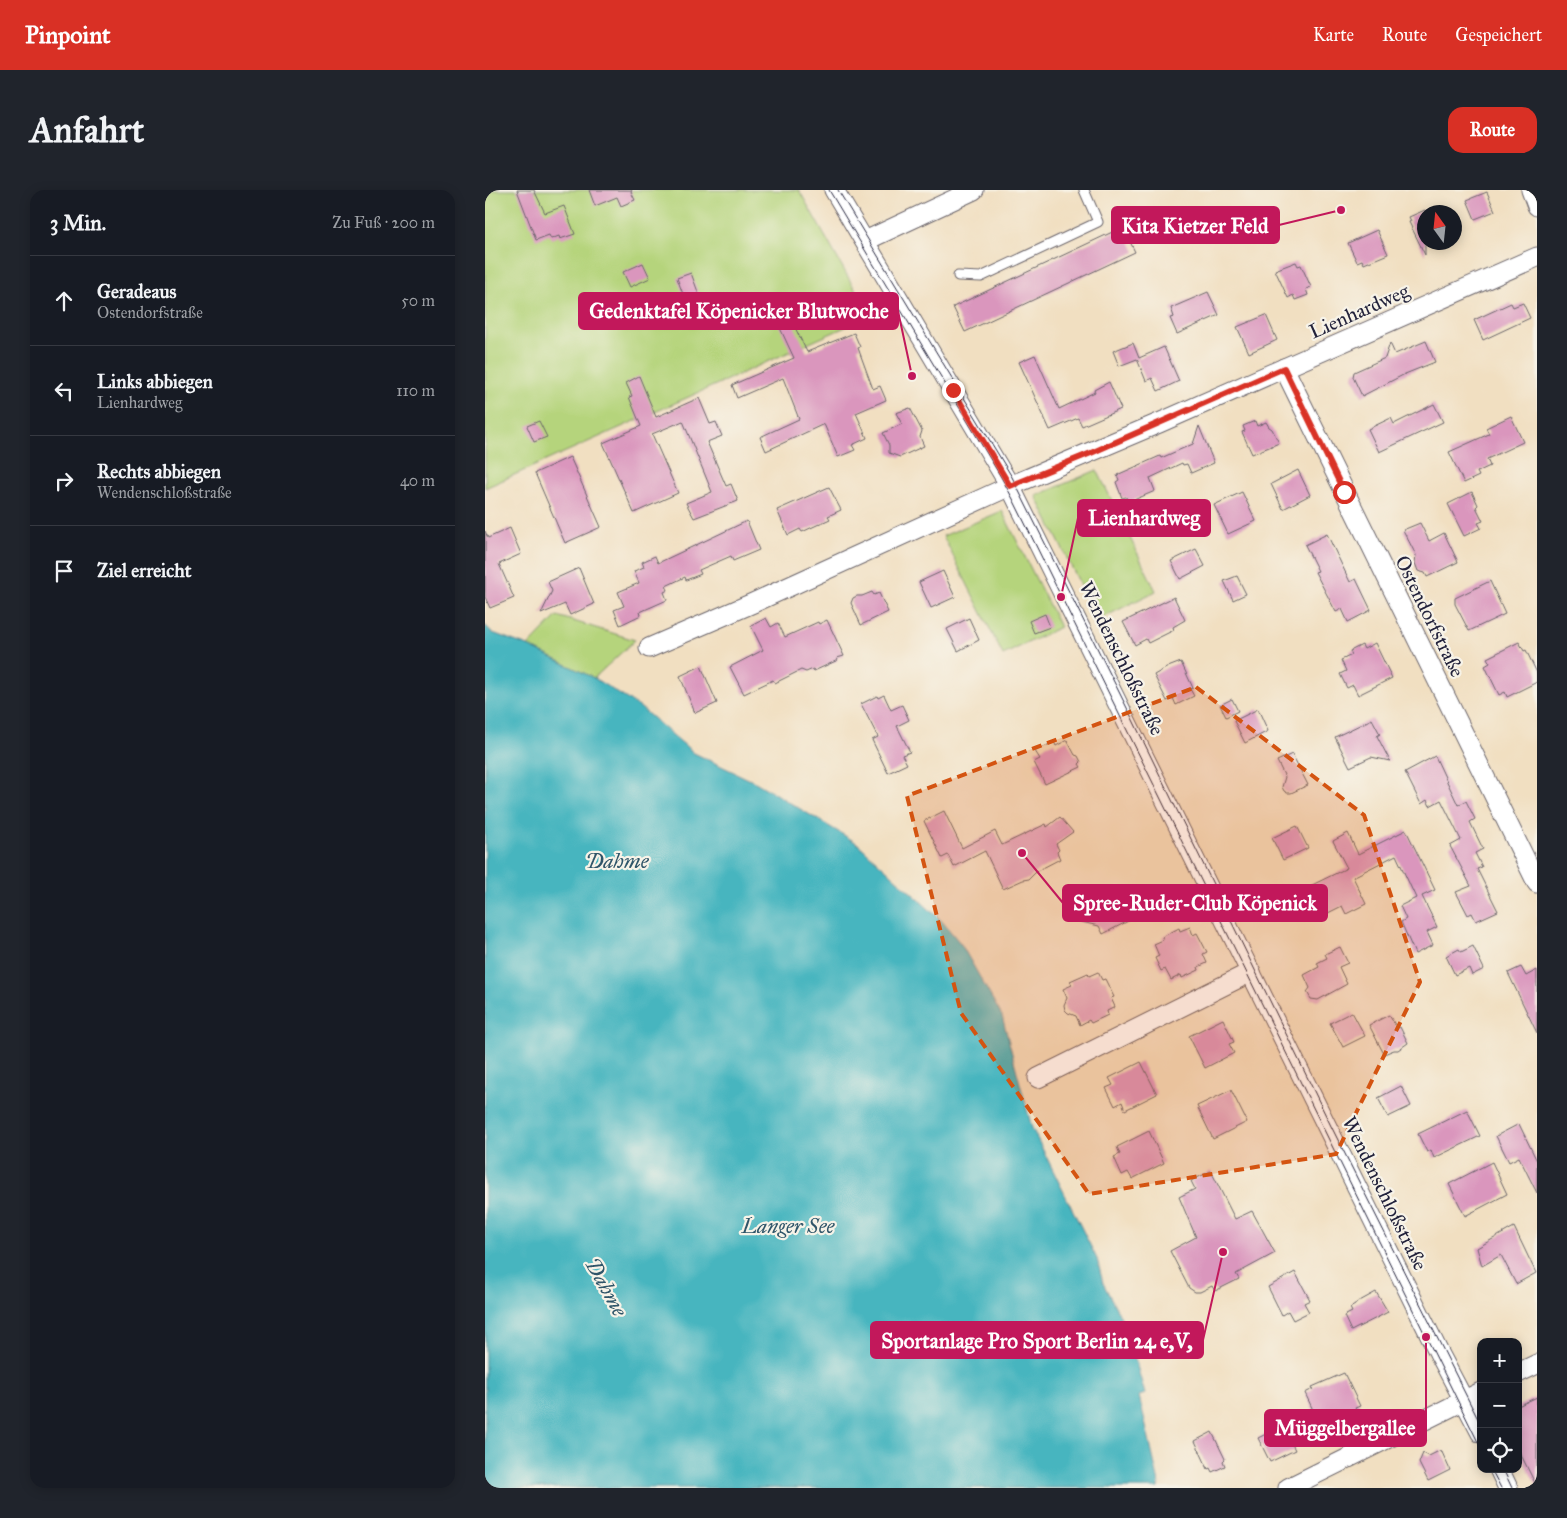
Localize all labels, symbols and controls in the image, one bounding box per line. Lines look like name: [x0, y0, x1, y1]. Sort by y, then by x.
text: Pinpoint: [25, 20, 111, 50]
text: Karte: [1313, 24, 1354, 46]
text: Route: [1382, 24, 1427, 46]
text: Gespeichert: [1455, 24, 1542, 46]
button: Route: [1448, 107, 1537, 153]
text: Anfahrt: [30, 109, 144, 152]
north arrow: [1417, 205, 1462, 250]
callout: Kita Kietzer Feld: [1112, 207, 1279, 243]
text: 3 Min.: [50, 210, 106, 236]
text: Zu Fuß · 200 m: [332, 213, 435, 232]
text: Kita Kietzer Feld: [1121, 213, 1269, 239]
street label: Lienhardweg: [1305, 278, 1414, 345]
text: Geradeaus: [97, 280, 176, 303]
icon: ahead: [50, 287, 78, 315]
text: 50 m: [401, 291, 435, 310]
callout: Gedenktafel Köpenicker Blutwoche: [579, 293, 898, 329]
text: Gedenktafel Köpenicker Blutwoche: [589, 298, 889, 324]
text: Ostendorfstraße: [97, 303, 203, 322]
text: Links abbiegen: [97, 370, 213, 393]
icon: left: [50, 377, 78, 405]
route end: [942, 379, 965, 402]
text: 110 m: [396, 381, 435, 400]
text: Lienhardweg: [97, 393, 182, 412]
text: Rechts abbiegen: [97, 460, 221, 483]
icon: right: [50, 467, 78, 495]
text: 40 m: [400, 471, 435, 490]
route start: [1333, 481, 1356, 504]
text: Wendenschloßstraße: [97, 483, 232, 502]
callout: Lienhardweg: [1078, 500, 1210, 536]
text: Lienhardweg: [1088, 505, 1201, 531]
street label: Ostendorfstraße: [1390, 551, 1470, 681]
icon: arrive: [50, 557, 78, 585]
text: Ziel erreicht: [97, 559, 191, 582]
street label: Wendenschloßstraße: [1074, 577, 1170, 739]
water label: Dahme: [586, 848, 650, 874]
callout: Spree-Ruder-Club Köpenick: [1063, 885, 1327, 921]
text: Spree-Ruder-Club Köpenick: [1073, 890, 1318, 916]
street label: Wendenschloßstraße: [1337, 1112, 1433, 1274]
water label: Langer See: [741, 1213, 836, 1239]
water label: Dahme: [579, 1253, 633, 1322]
callout: Sportanlage Pro Sport Berlin 24 e,V,: [871, 1322, 1203, 1358]
text: Sportanlage Pro Sport Berlin 24 e,V,: [881, 1328, 1193, 1354]
map controls: [1477, 1338, 1522, 1473]
button: +: [1477, 1338, 1522, 1383]
button: −: [1477, 1383, 1522, 1428]
callout: Müggelbergallee: [1265, 1410, 1426, 1446]
text: Müggelbergallee: [1275, 1415, 1416, 1441]
button: locate: [1477, 1428, 1522, 1473]

